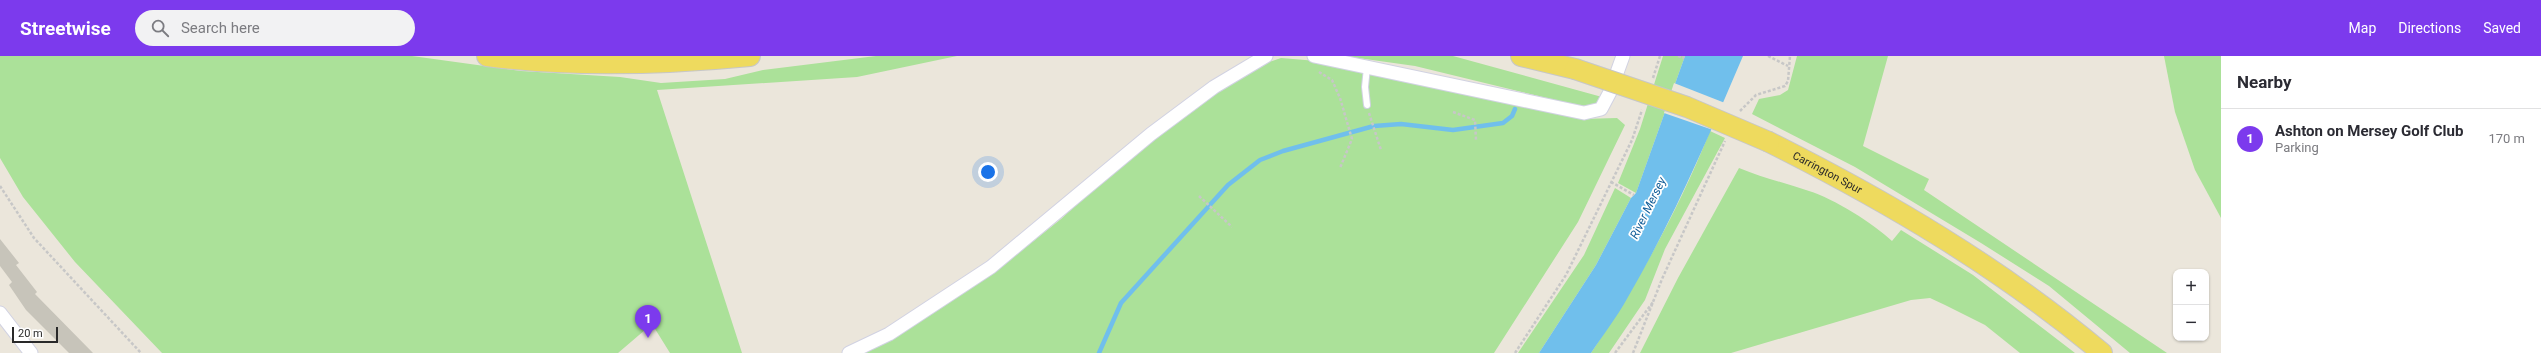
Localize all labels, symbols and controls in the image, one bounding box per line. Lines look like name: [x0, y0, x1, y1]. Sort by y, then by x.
search box: [135, 10, 415, 46]
text: Streetwise: [20, 17, 111, 40]
icon: search: [149, 17, 171, 39]
text: Search here: [181, 19, 260, 37]
text: Map: [2349, 20, 2376, 36]
text: Directions: [2398, 20, 2461, 36]
text: Saved: [2483, 20, 2521, 36]
text: Nearby: [2237, 72, 2292, 92]
text: Ashton on Mersey Golf Club: [2275, 122, 2463, 140]
text: 1: [2246, 131, 2254, 146]
text: 170 m: [2488, 131, 2525, 146]
text: Parking: [2275, 140, 2319, 155]
street label: Carrington Spur: [1791, 149, 1865, 196]
your location: [978, 162, 998, 182]
water label: River Mersey: [1627, 175, 1669, 241]
map controls: [2173, 269, 2209, 341]
button: +: [2173, 269, 2209, 305]
pin: 1: [635, 305, 661, 338]
button: −: [2173, 305, 2209, 341]
scale bar: [12, 325, 58, 344]
text: 20 m: [18, 327, 43, 340]

